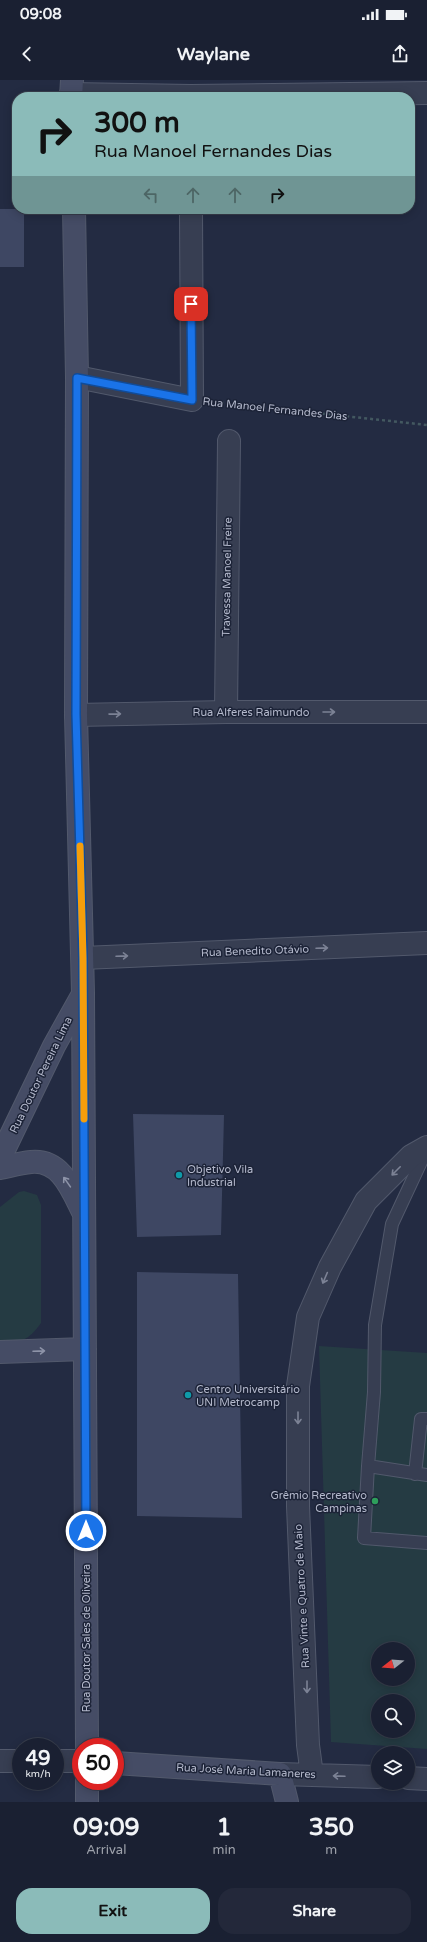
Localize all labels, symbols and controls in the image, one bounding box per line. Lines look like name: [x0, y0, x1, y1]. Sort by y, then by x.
text: 09:08: [20, 5, 62, 23]
icon: back: [16, 43, 38, 65]
text: Waylane: [177, 43, 250, 65]
icon: share: [389, 43, 411, 65]
text: 300 m: [94, 106, 180, 140]
icon: right: [28, 108, 80, 160]
text: Rua Manoel Fernandes Dias: [94, 140, 332, 162]
icon: left: [140, 184, 162, 206]
icon: ahead: [182, 184, 204, 206]
icon: ahead: [224, 184, 246, 206]
icon: right: [266, 184, 288, 206]
pin: [174, 287, 208, 321]
icon: arrive: [180, 293, 202, 315]
street label: Rua Manoel Fernandes Dias: [202, 395, 348, 423]
street label: Travessa Manoel Freire: [219, 517, 235, 637]
street label: Rua Alferes Raimundo: [193, 706, 310, 719]
one-way arrow: [322, 708, 335, 716]
one-way arrow: [108, 710, 121, 718]
street label: Rua Benedito Otávio: [201, 943, 310, 959]
one-way arrow: [315, 944, 328, 951]
one-way arrow: [115, 953, 128, 960]
street label: Rua Doutor Pereira Lima: [7, 1015, 75, 1135]
place label: Objetivo Vila Industrial: [187, 1163, 253, 1189]
one-way arrow: [391, 1166, 401, 1176]
marker: Objetivo Vila Industrial: [174, 1170, 184, 1180]
one-way arrow: [63, 1177, 71, 1188]
one-way arrow: [321, 1272, 329, 1284]
one-way arrow: [32, 1347, 45, 1355]
place label: Centro Universitário UNI Metrocamp: [196, 1383, 300, 1409]
marker: Centro Universitário UNI Metrocamp: [183, 1390, 193, 1400]
one-way arrow: [294, 1411, 302, 1424]
place label: Grêmio Recreativo Campinas: [270, 1489, 367, 1515]
marker: Grêmio Recreativo Campinas: [370, 1496, 380, 1506]
position arrow: [65, 1510, 107, 1552]
street label: Rua Vinte e Quatro de Maio: [292, 1523, 312, 1668]
street label: Rua Doutor Sales de Oliveira: [80, 1564, 93, 1712]
north arrow: [371, 1642, 415, 1686]
map controls: [371, 1642, 415, 1790]
one-way arrow: [303, 1680, 311, 1693]
button: search: [371, 1694, 415, 1738]
speed limit sign: 50: [72, 1738, 124, 1790]
button: layers: [371, 1746, 415, 1790]
text: 49: [25, 1747, 51, 1771]
street label: Rua José Maria Lamaneres: [176, 1761, 316, 1781]
text: km/h: [25, 1768, 51, 1780]
one-way arrow: [333, 1772, 346, 1780]
text: 09:09: [73, 1813, 140, 1842]
text: 1: [217, 1813, 232, 1842]
text: 350: [309, 1813, 354, 1842]
text: Arrival: [86, 1842, 126, 1858]
text: min: [213, 1842, 236, 1858]
text: m: [325, 1842, 337, 1858]
button: Exit: [16, 1888, 210, 1934]
button: Share: [218, 1888, 411, 1934]

